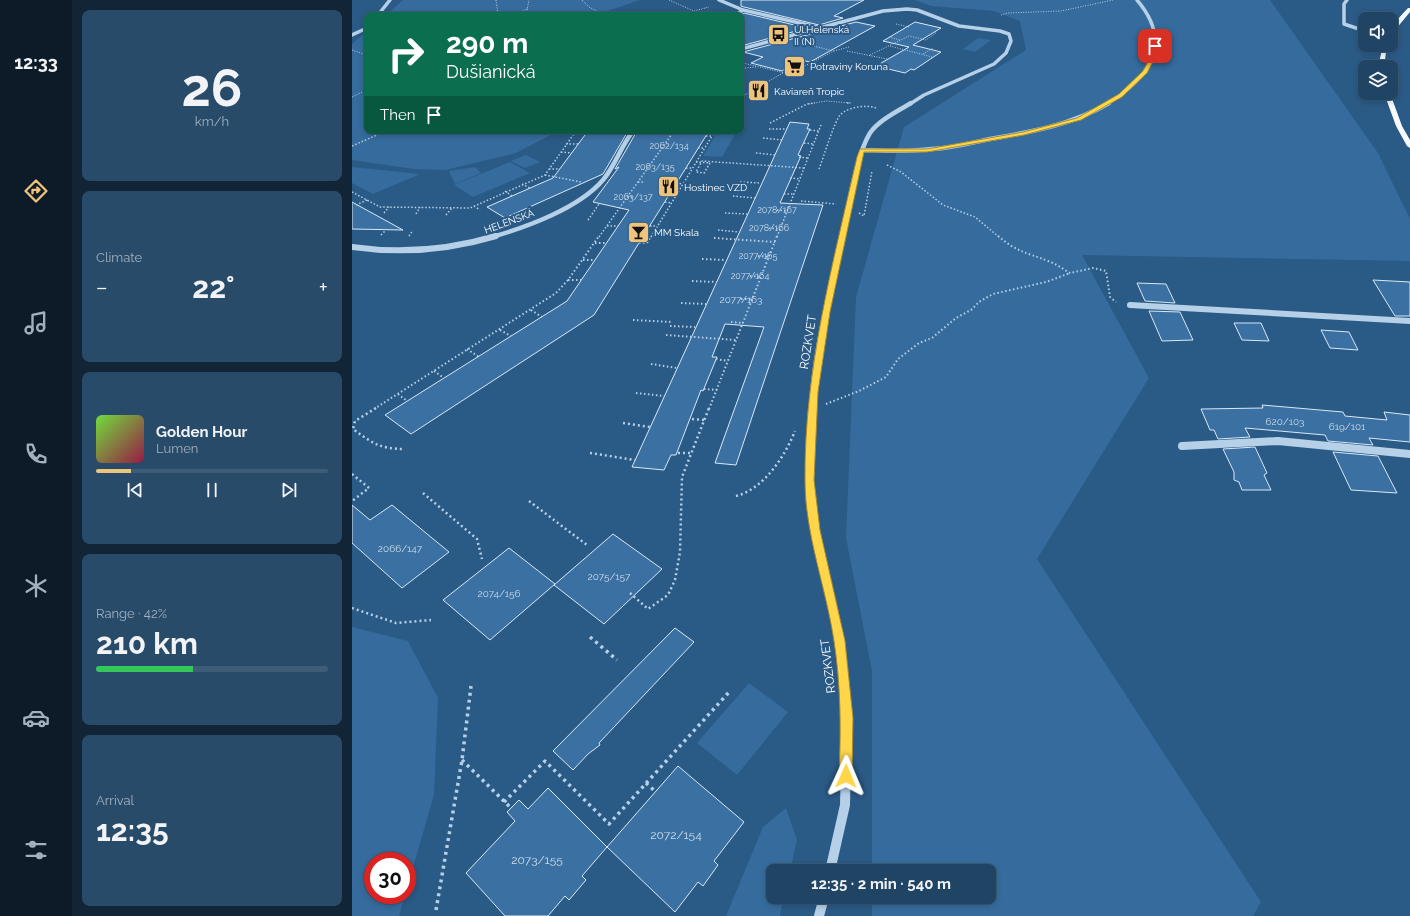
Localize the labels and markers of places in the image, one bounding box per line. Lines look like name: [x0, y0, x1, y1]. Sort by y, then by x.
bus stop icon: Ul.Helenská II (N): [766, 22, 792, 48]
place label: Ul.Helenská II (N): [794, 24, 849, 47]
pin: [1138, 29, 1172, 63]
supermarket icon: Potraviny Koruna: [782, 53, 808, 79]
place label: Potraviny Koruna: [810, 61, 888, 72]
restaurant icon: Kaviareň Tropic: [746, 78, 772, 104]
place label: Kaviareň Tropic: [774, 86, 845, 97]
restaurant icon: Hostinec VZD: [655, 174, 681, 200]
place label: Hostinec VZD: [684, 182, 747, 193]
bar icon: MM Skala: [626, 219, 652, 245]
place label: MM Skala: [654, 227, 699, 238]

